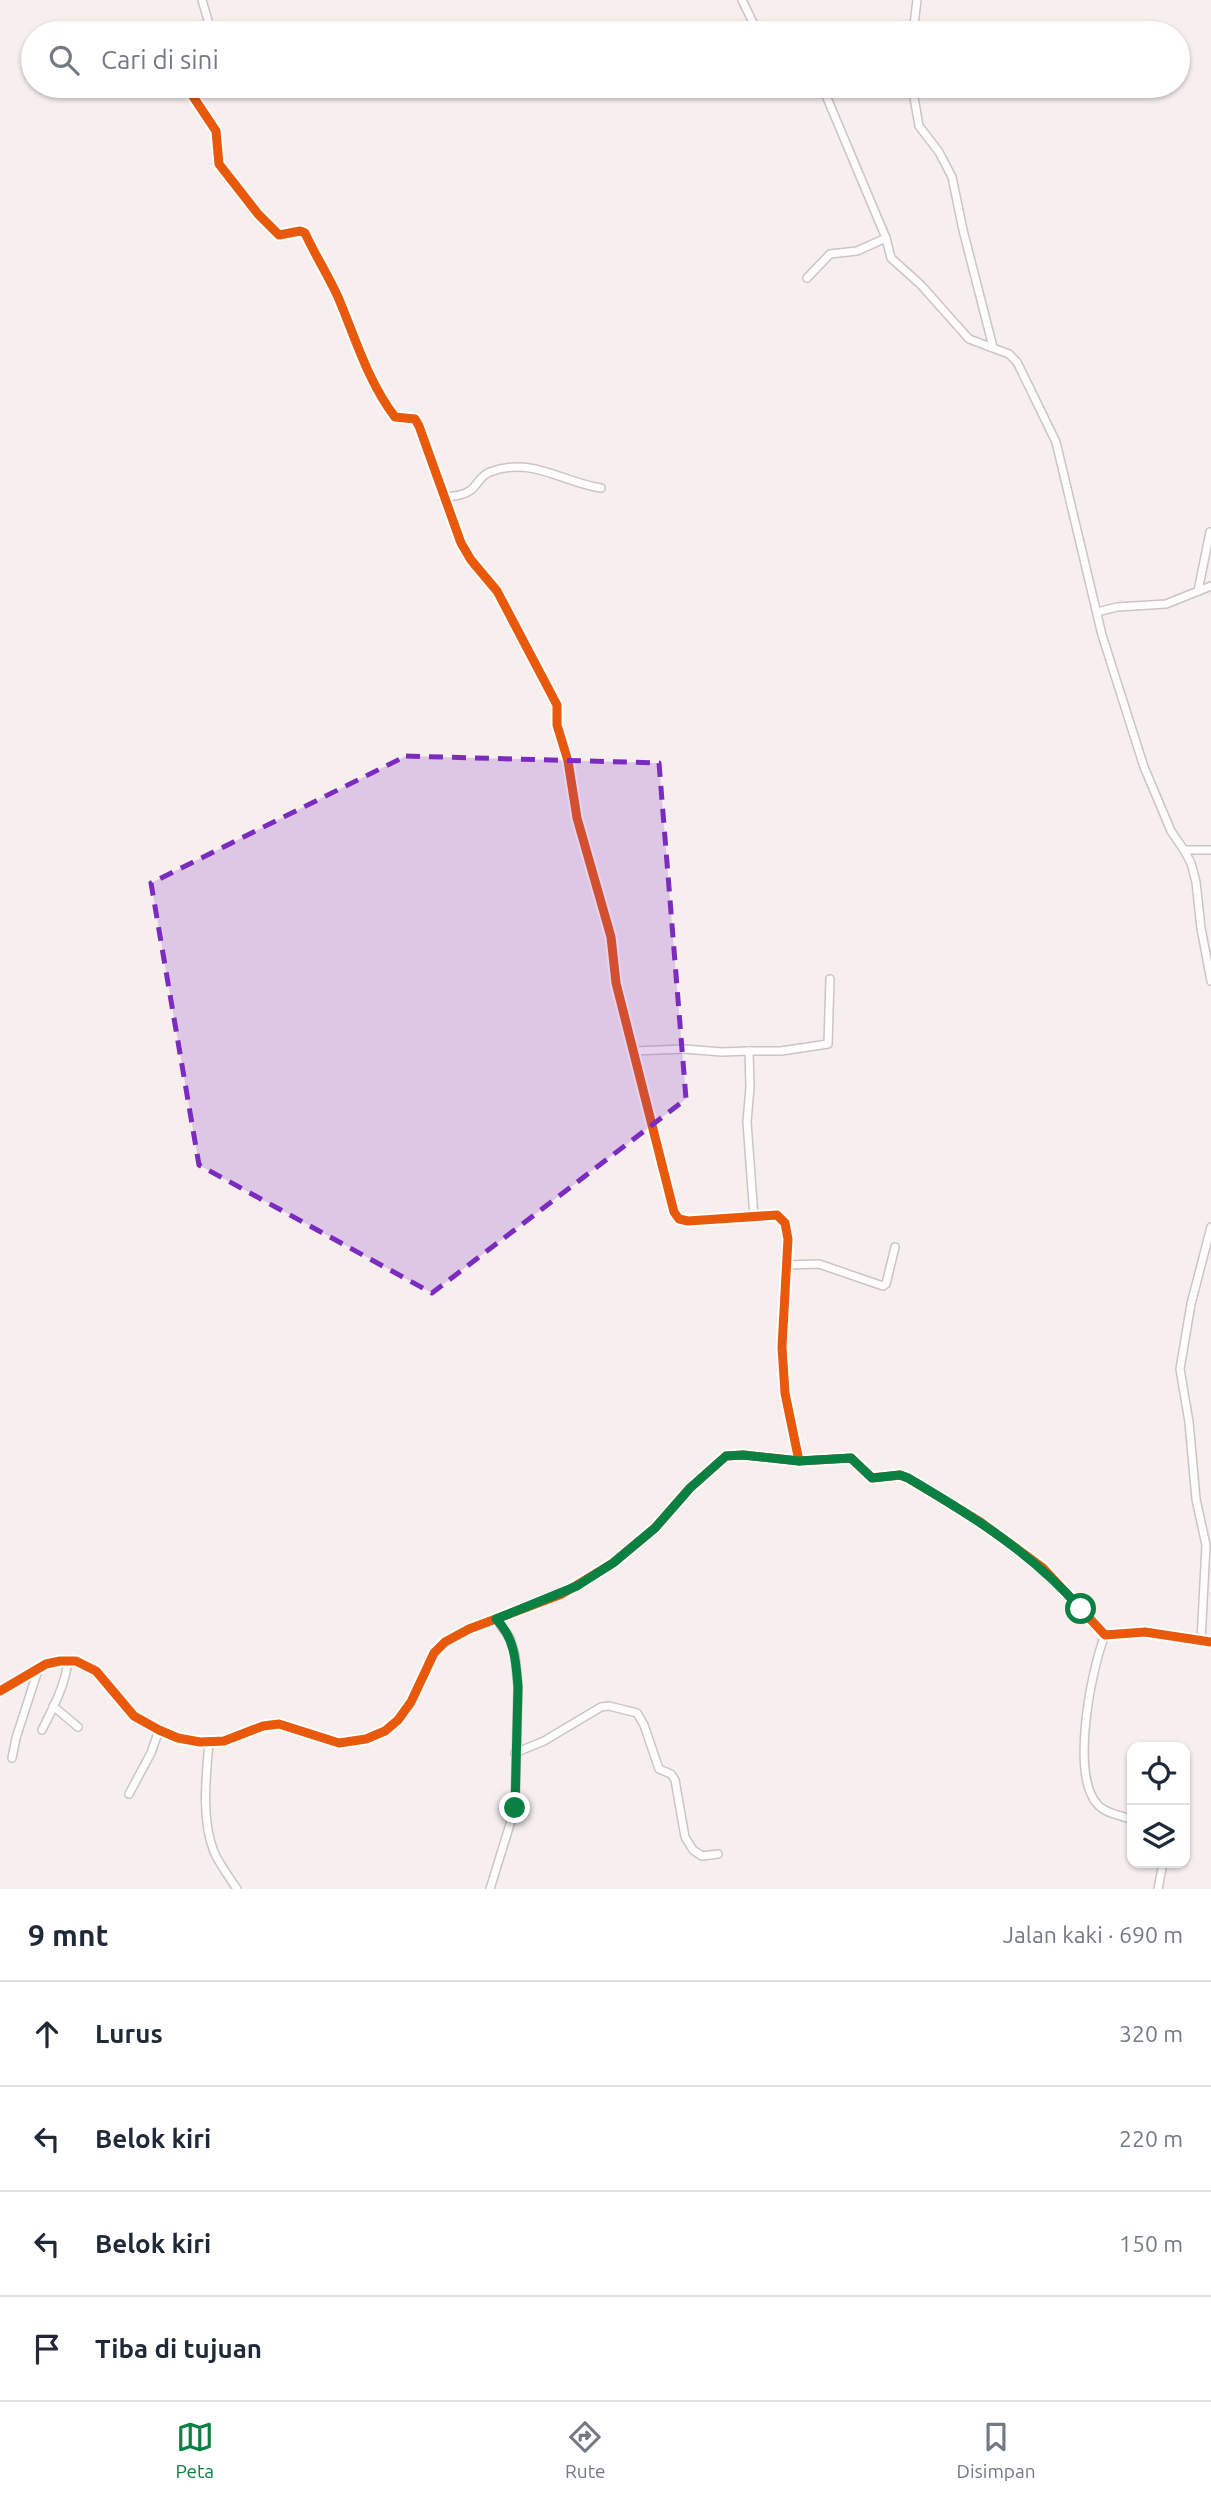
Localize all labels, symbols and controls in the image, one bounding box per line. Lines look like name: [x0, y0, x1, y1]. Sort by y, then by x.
search box: [21, 21, 1190, 98]
icon: search: [45, 41, 83, 79]
text: Cari di sini: [101, 45, 219, 74]
route start: [1065, 1593, 1096, 1624]
map controls: [1127, 1742, 1190, 1868]
button: locate: [1127, 1742, 1190, 1805]
route end: [499, 1792, 530, 1823]
button: layers: [1127, 1805, 1190, 1868]
text: 9 mnt: [28, 1918, 108, 1952]
text: Jalan kaki · 690 m: [1003, 1922, 1183, 1947]
icon: ahead: [28, 2015, 66, 2053]
text: Lurus: [95, 2019, 163, 2048]
text: 320 m: [1119, 2021, 1183, 2046]
icon: left: [28, 2120, 66, 2158]
text: Belok kiri: [95, 2124, 211, 2153]
text: 220 m: [1119, 2126, 1183, 2151]
icon: left: [28, 2225, 66, 2263]
text: Belok kiri: [95, 2229, 211, 2258]
text: 150 m: [1119, 2231, 1183, 2256]
icon: arrive: [28, 2330, 66, 2368]
text: Tiba di tujuan: [95, 2334, 262, 2363]
tab: Peta: [175, 2418, 214, 2482]
tab: Rute: [565, 2418, 606, 2482]
tab: Disimpan: [957, 2418, 1036, 2482]

